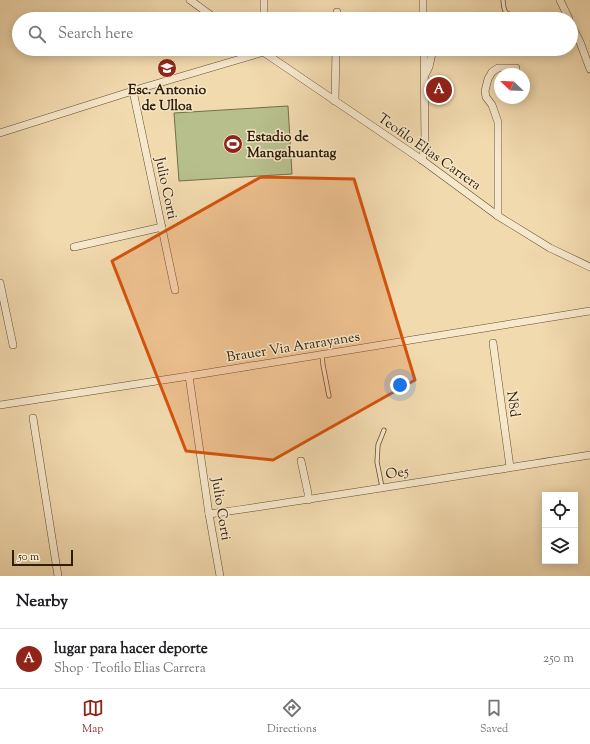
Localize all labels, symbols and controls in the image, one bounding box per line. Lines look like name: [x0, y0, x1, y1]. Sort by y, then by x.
search box: [12, 12, 578, 56]
icon: search: [26, 23, 48, 45]
text: Search here: [58, 24, 133, 45]
school or university icon: Esc. Antonio de Ulloa: [156, 57, 178, 79]
north arrow: [494, 68, 530, 104]
pin: A: [426, 75, 452, 105]
place label: Esc. Antonio de Ulloa: [128, 81, 206, 117]
street label: Teofilo Elias Carrera: [373, 109, 485, 196]
place label: Estadio de Mangahuantag: [247, 128, 337, 164]
sports icon: Estadio de Mangahuantag: [222, 133, 244, 155]
street label: Julio Corti: [148, 154, 181, 221]
street label: Brauer Via Ararayanes: [225, 328, 361, 368]
your location: [390, 375, 410, 395]
street label: N8d: [500, 390, 524, 419]
street label: Oe5: [384, 462, 411, 486]
street label: Julio Corti: [205, 476, 235, 542]
map controls: [542, 492, 578, 564]
button: locate: [542, 492, 578, 528]
button: layers: [542, 528, 578, 564]
scale bar: [12, 548, 73, 567]
text: 50 m: [18, 549, 39, 565]
text: Nearby: [16, 590, 68, 614]
text: lugar para hacer deporte: [54, 639, 208, 660]
text: A: [24, 650, 34, 668]
text: 250 m: [543, 650, 574, 668]
text: Shop · Teofilo Elias Carrera: [54, 660, 206, 678]
tab: Map: [82, 697, 104, 737]
tab: Directions: [267, 697, 317, 737]
tab: Saved: [480, 697, 508, 737]

